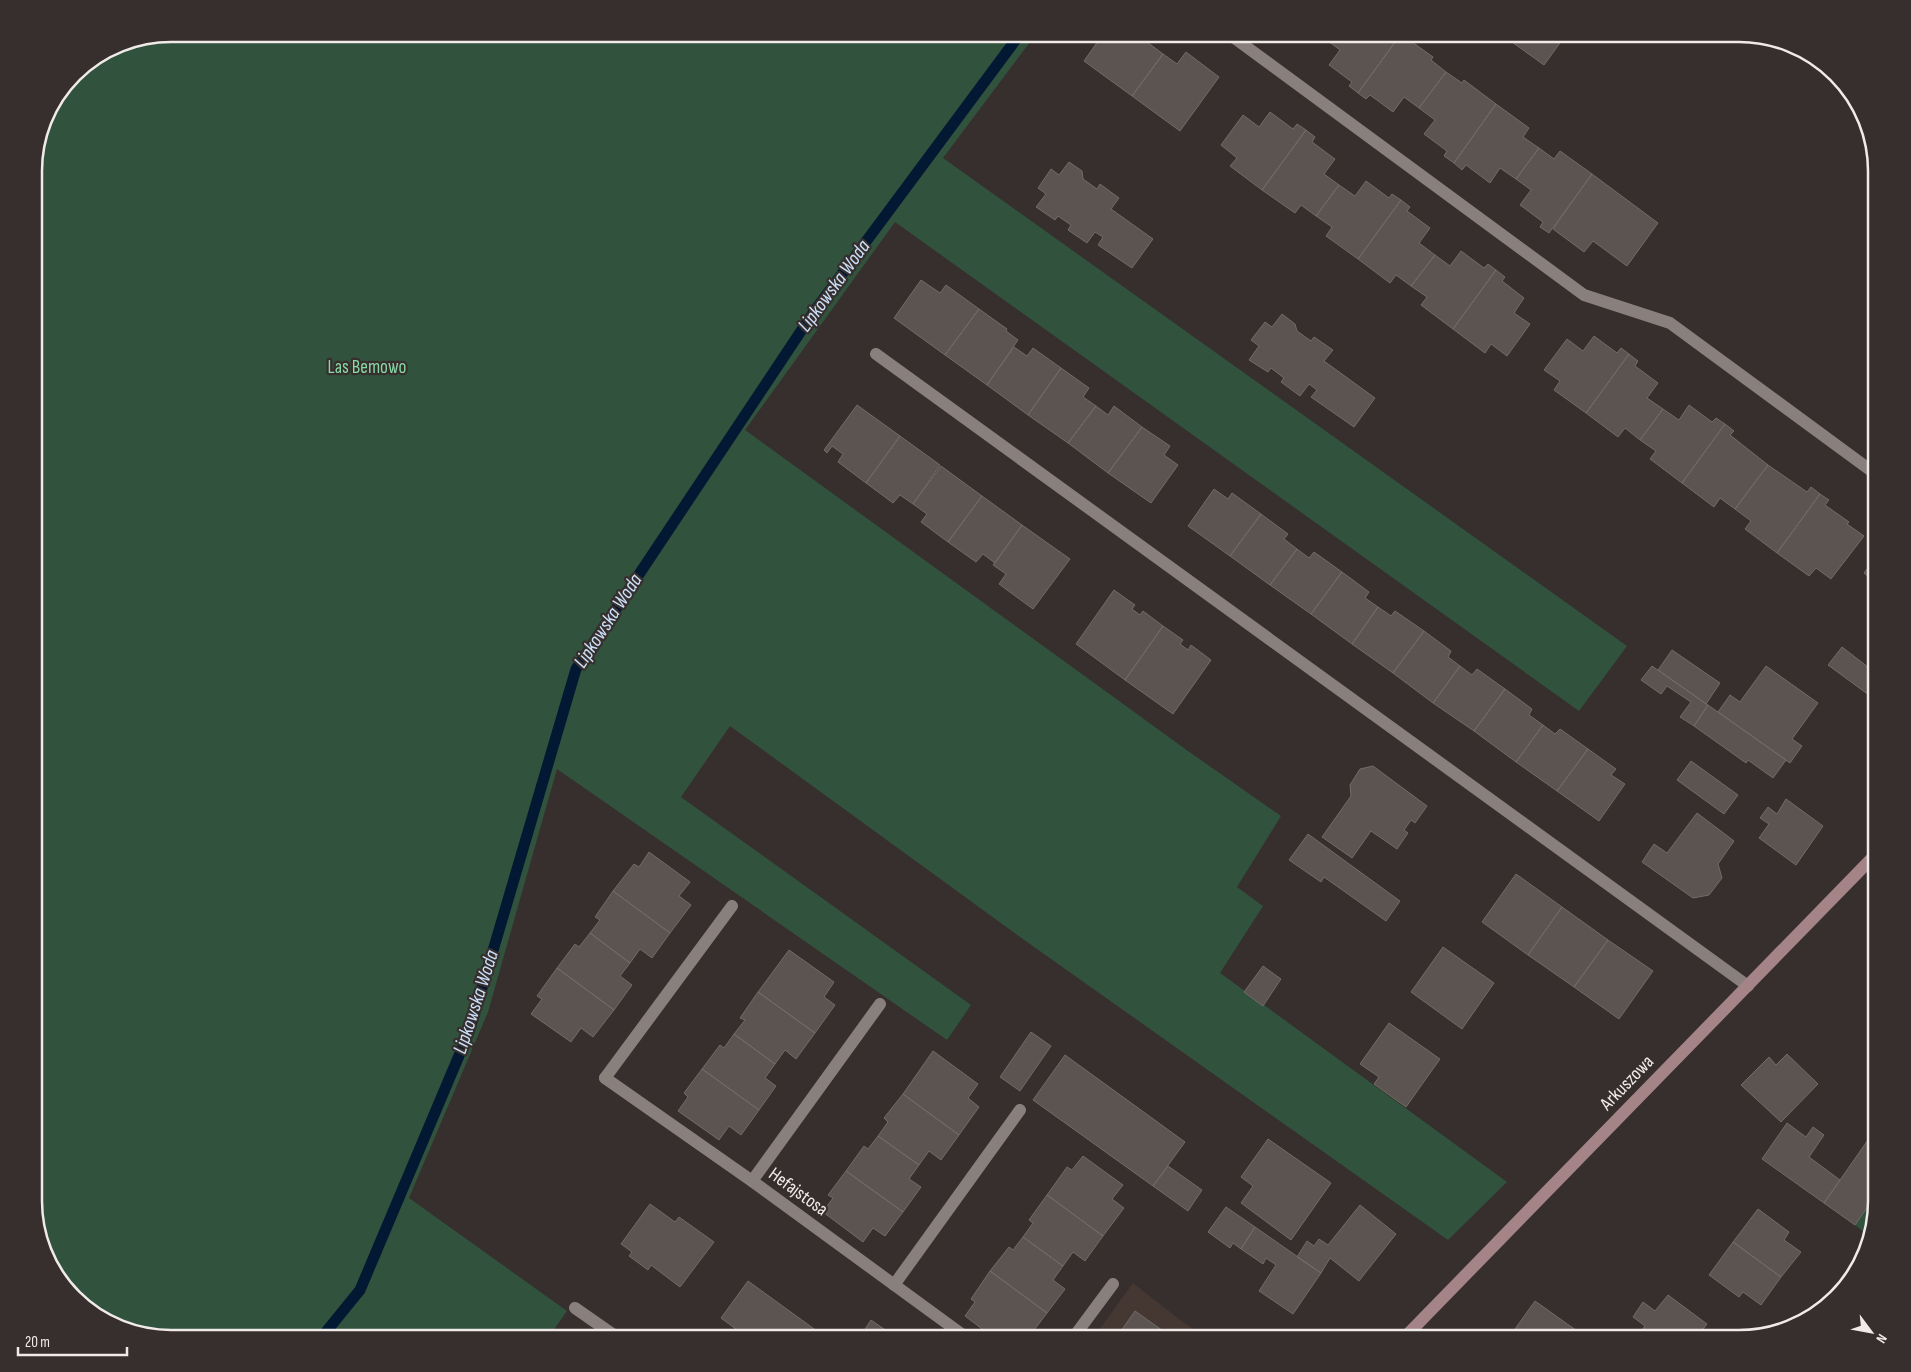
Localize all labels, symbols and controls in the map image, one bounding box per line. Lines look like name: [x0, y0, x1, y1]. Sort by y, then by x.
water label: Lipkowska Woda: [793, 235, 875, 337]
park label: Las Bemowo: [328, 356, 406, 379]
water label: Lipkowska Woda: [569, 569, 647, 673]
water label: Lipkowska Woda: [448, 947, 504, 1057]
street label: Arkuszowa: [1594, 1051, 1659, 1116]
street label: Hefajstosa: [764, 1163, 832, 1221]
north arrow: [1846, 1307, 1896, 1357]
scale bar: [18, 1324, 126, 1356]
text: N: [1872, 1331, 1891, 1346]
text: 20 m: [25, 1333, 50, 1352]

